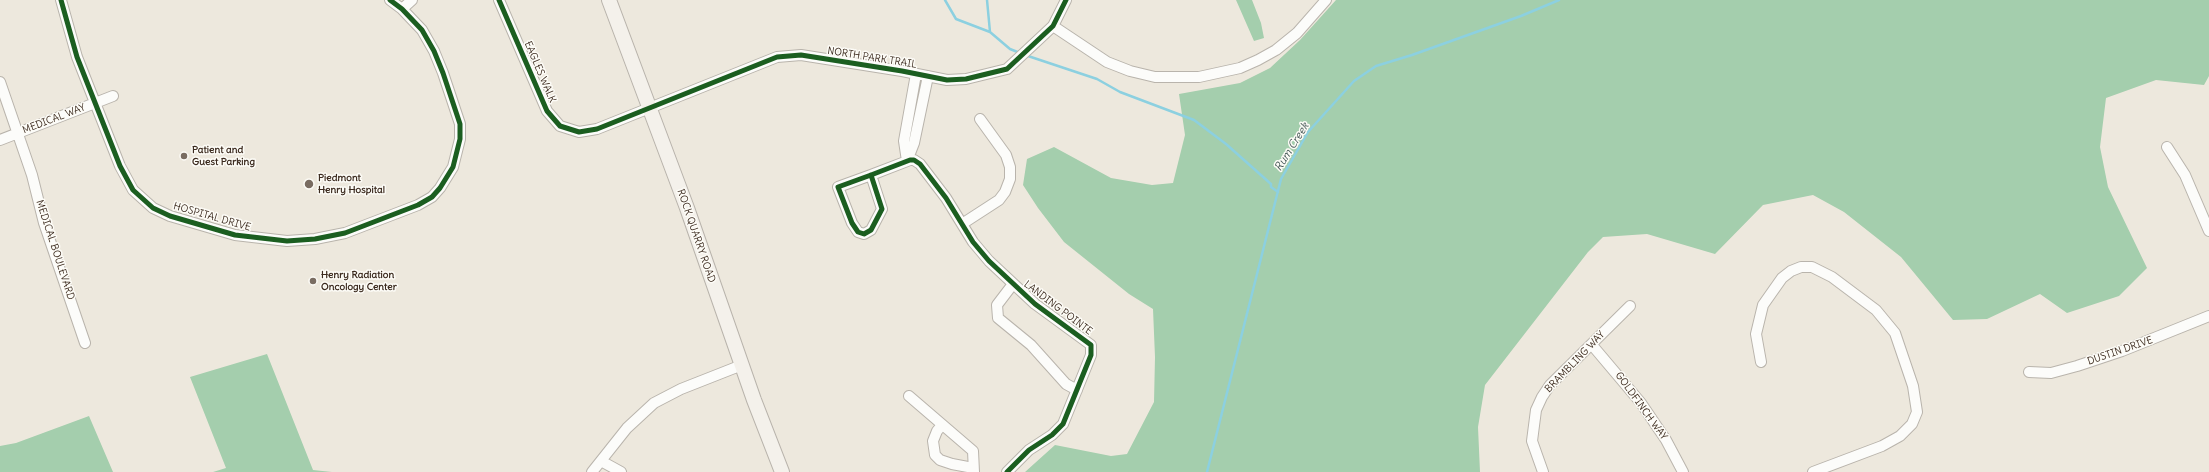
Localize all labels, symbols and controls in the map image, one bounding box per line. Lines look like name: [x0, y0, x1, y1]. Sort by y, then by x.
street label: EAGLES WALK: [522, 39, 558, 105]
street label: NORTH PARK TRAIL: [826, 45, 918, 71]
street label: MEDICAL WAY: [21, 102, 87, 136]
water label: Rum Creek: [1272, 120, 1312, 174]
place label: Patient and Guest Parking: [192, 144, 255, 168]
marker: Patient and Guest Parking: [179, 151, 189, 161]
place label: Piedmont Henry Hospital: [318, 172, 385, 196]
marker: Piedmont Henry Hospital: [303, 178, 315, 190]
street label: ROCK QUARRY ROAD: [674, 188, 718, 284]
street label: MEDICAL BOULEVARD: [33, 199, 77, 301]
street label: HOSPITAL DRIVE: [172, 200, 252, 234]
place label: Henry Radiation Oncology Center: [321, 269, 397, 292]
marker: Henry Radiation Oncology Center: [308, 276, 318, 286]
street label: LANDING POINTE: [1021, 278, 1095, 338]
street label: BRAMBLING WAY: [1543, 329, 1607, 395]
street label: DUSTIN DRIVE: [2086, 334, 2154, 368]
street label: GOLDFINCH WAY: [1612, 370, 1670, 442]

